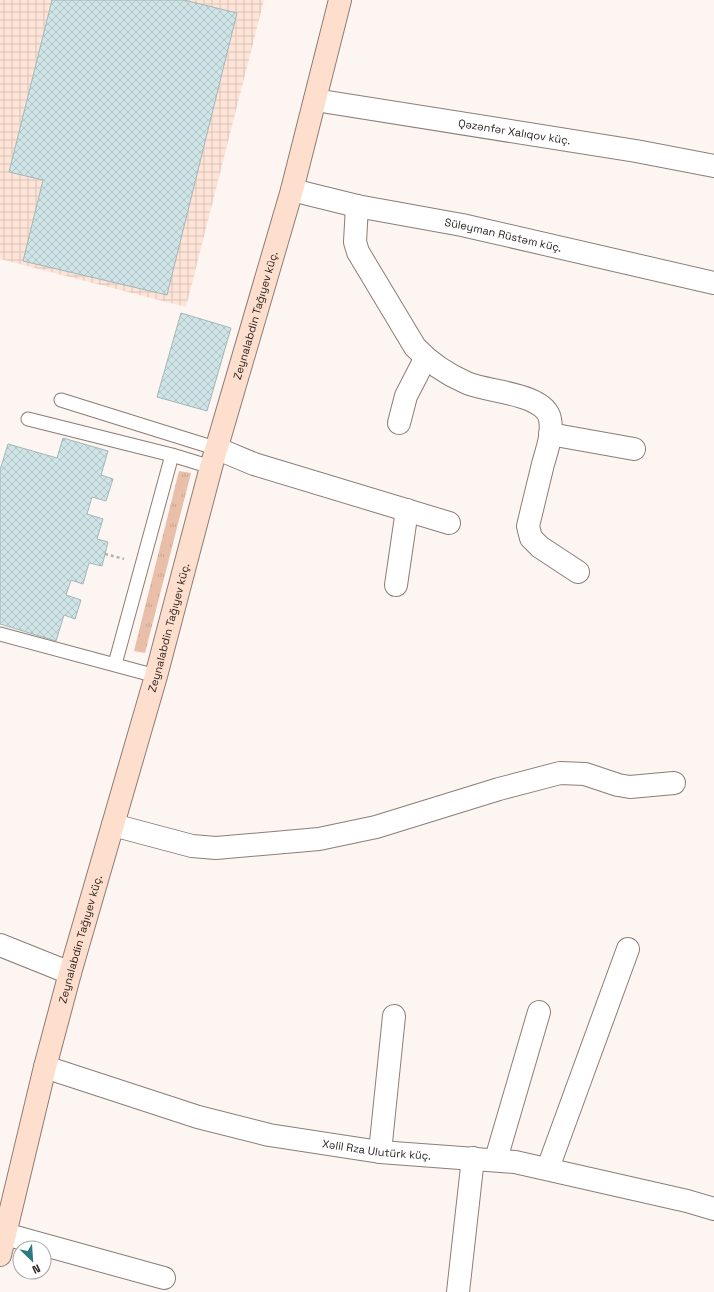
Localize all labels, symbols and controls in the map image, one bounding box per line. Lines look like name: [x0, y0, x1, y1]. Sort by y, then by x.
street label: Qəzənfər Xalıqov küç.: [457, 116, 572, 148]
street label: Süleyman Rüstəm küç.: [443, 215, 563, 255]
street label: Zeynalabdin Tağıyev küç.: [230, 249, 281, 381]
street label: Zeynalabdin Tağıyev küç.: [145, 561, 193, 694]
street label: Zeynalabdin Tağıyev küç.: [55, 873, 105, 1005]
street label: Xəlil Rza Ulutürk küç.: [321, 1136, 432, 1163]
north arrow: [12, 1240, 52, 1280]
text: N: [30, 1261, 43, 1277]

